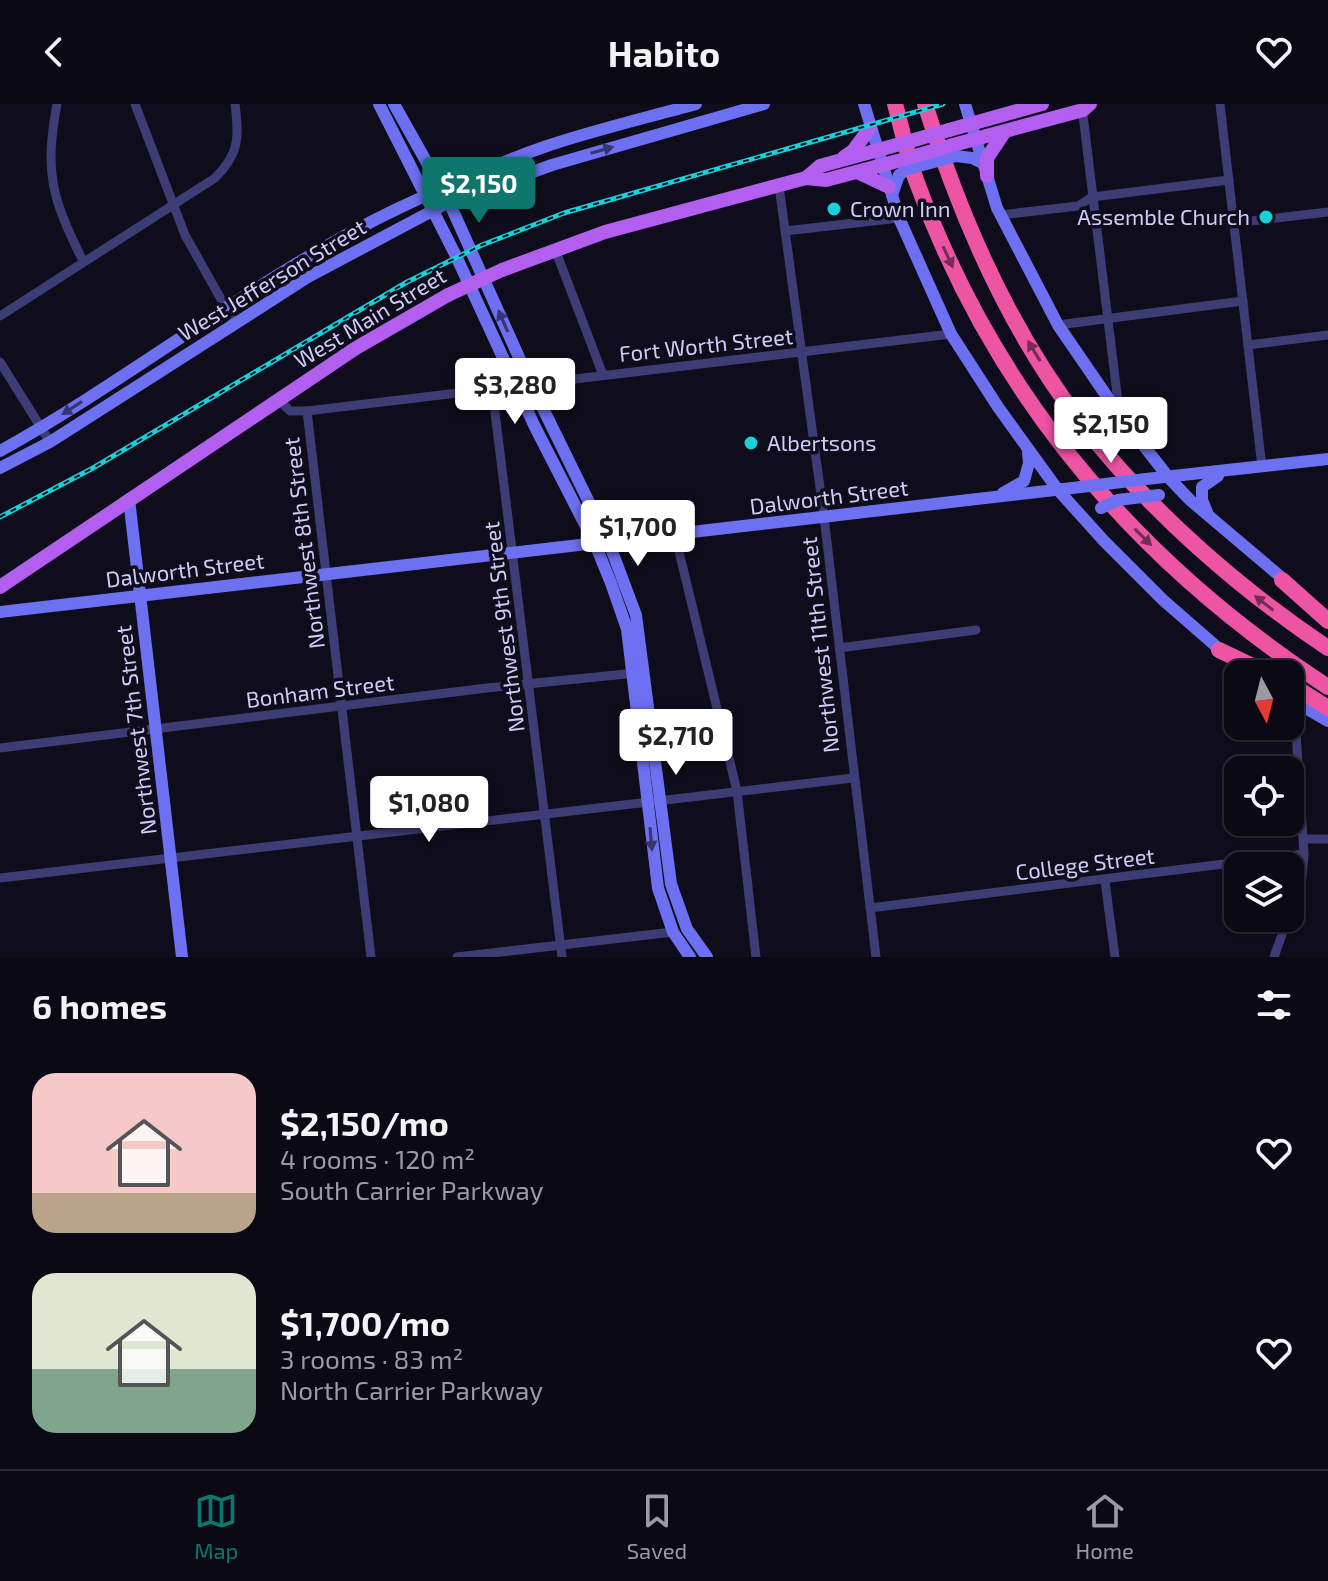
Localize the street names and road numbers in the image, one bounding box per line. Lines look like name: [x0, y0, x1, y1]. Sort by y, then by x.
street label: West Jefferson Street: [173, 213, 370, 345]
street label: West Main Street: [289, 262, 450, 373]
street label: Fort Worth Street: [618, 322, 794, 366]
street label: Northwest 8th Street: [277, 436, 329, 650]
street label: Dalworth Street: [748, 473, 910, 519]
street label: Northwest 9th Street: [477, 520, 529, 734]
street label: Northwest 11th Street: [795, 536, 843, 754]
street label: Dalworth Street: [104, 546, 266, 592]
street label: Northwest 7th Street: [109, 624, 161, 836]
street label: Bonham Street: [244, 668, 395, 712]
street label: College Street: [1014, 842, 1156, 884]

